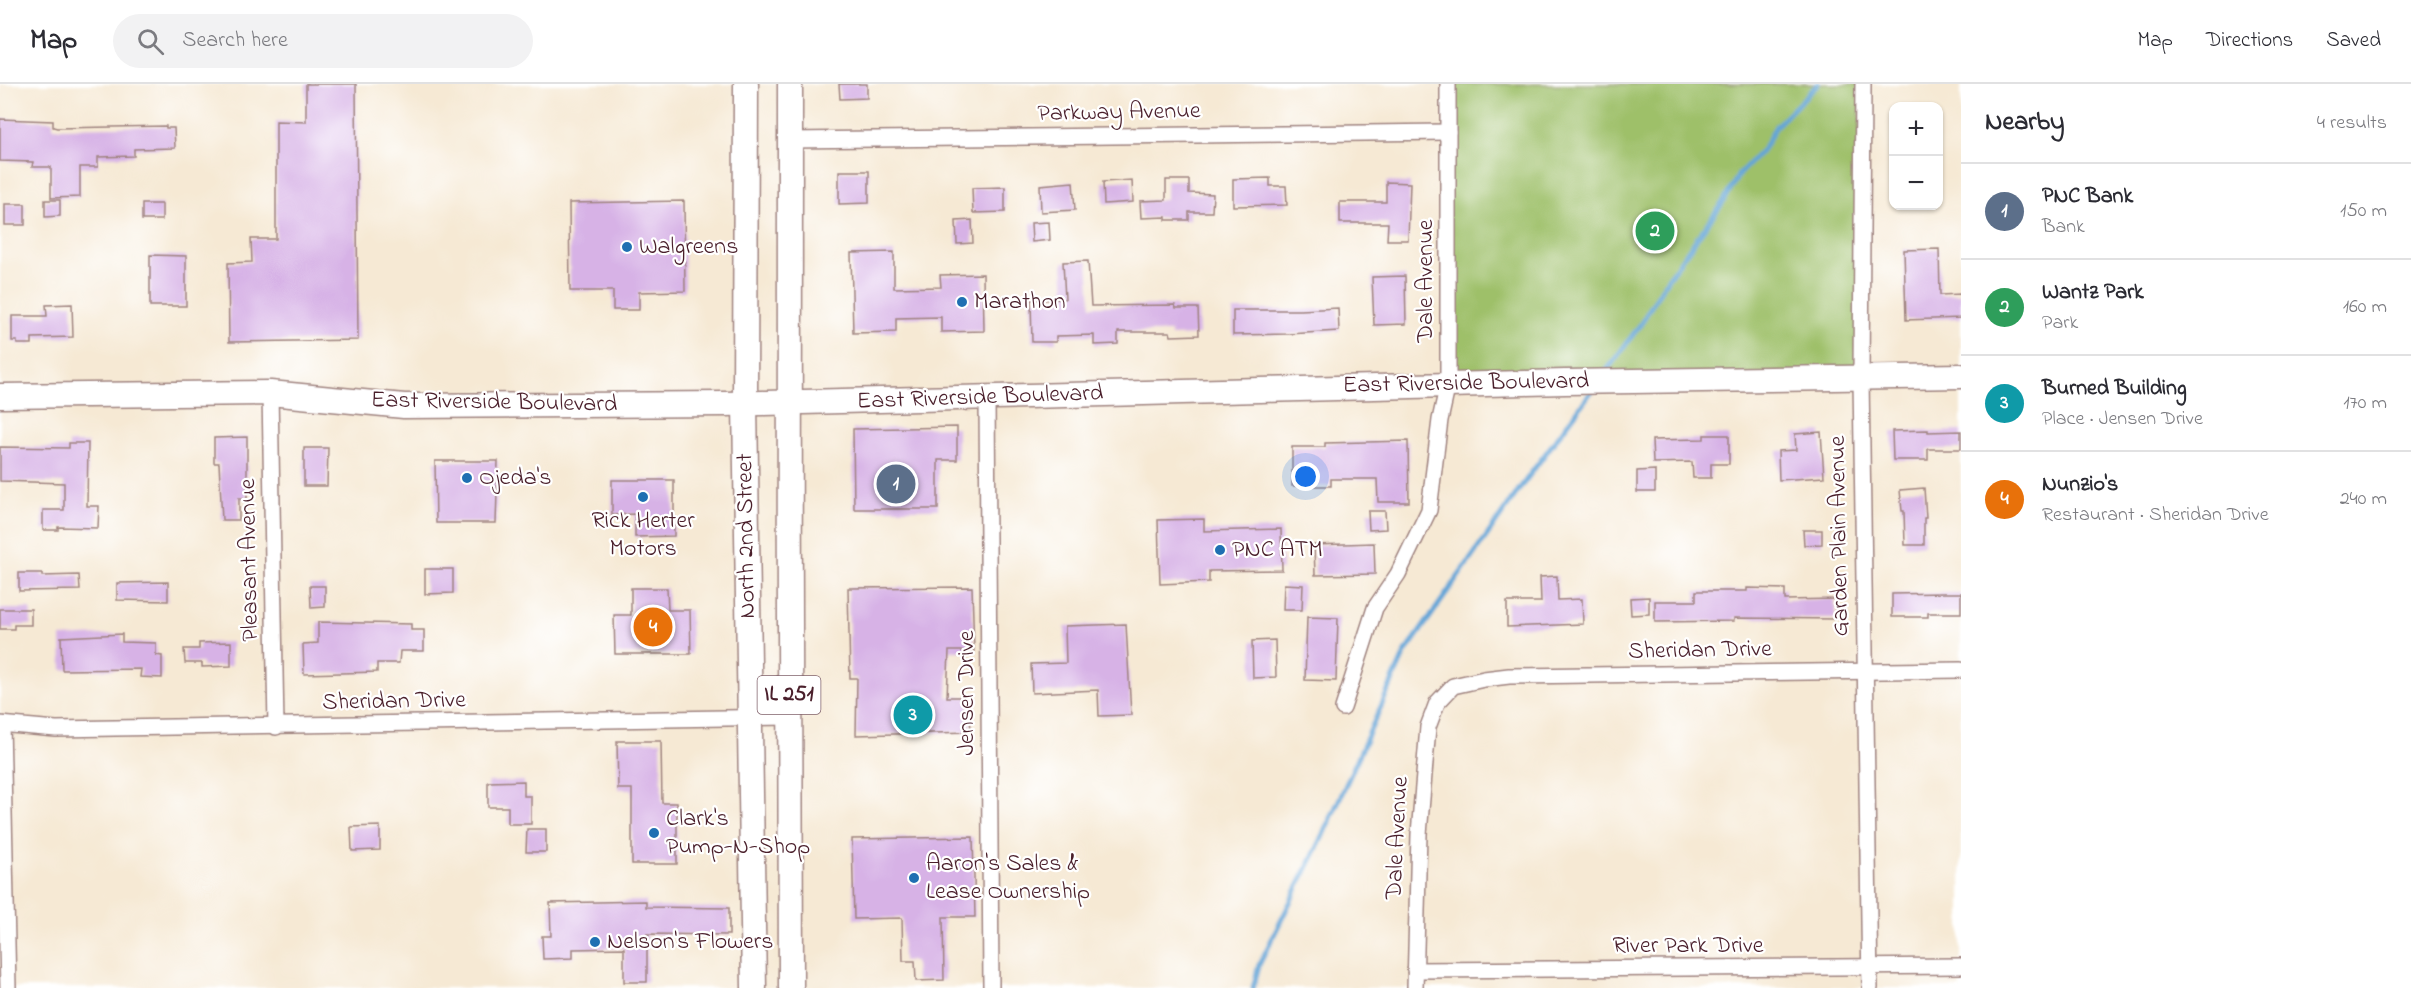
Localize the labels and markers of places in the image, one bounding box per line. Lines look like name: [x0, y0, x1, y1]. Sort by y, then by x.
pin: 2: [1636, 208, 1674, 254]
place label: Walgreens: [639, 230, 738, 265]
marker: Walgreens: [620, 240, 634, 254]
place label: Marathon: [974, 285, 1066, 320]
marker: Marathon: [955, 295, 969, 309]
place label: Ojeda's: [479, 461, 551, 496]
pin: 1: [876, 462, 916, 506]
marker: Ojeda's: [460, 471, 474, 485]
marker: Rick Herter Motors: [636, 490, 650, 504]
place label: Rick Herter Motors: [591, 504, 695, 567]
place label: PNC ATM: [1232, 533, 1323, 568]
marker: PNC ATM: [1213, 543, 1227, 557]
pin: 4: [634, 604, 672, 650]
pin: 3: [894, 692, 932, 738]
place label: Clark's Pump-N-Shop: [666, 802, 810, 865]
marker: Clark's Pump-N-Shop: [647, 826, 661, 840]
place label: Aaron's Sales & Lease Ownership: [926, 847, 1090, 910]
marker: Aaron's Sales & Lease Ownership: [907, 871, 921, 885]
place label: Nelson's Flowers: [607, 925, 773, 960]
marker: Nelson's Flowers: [588, 935, 602, 949]

